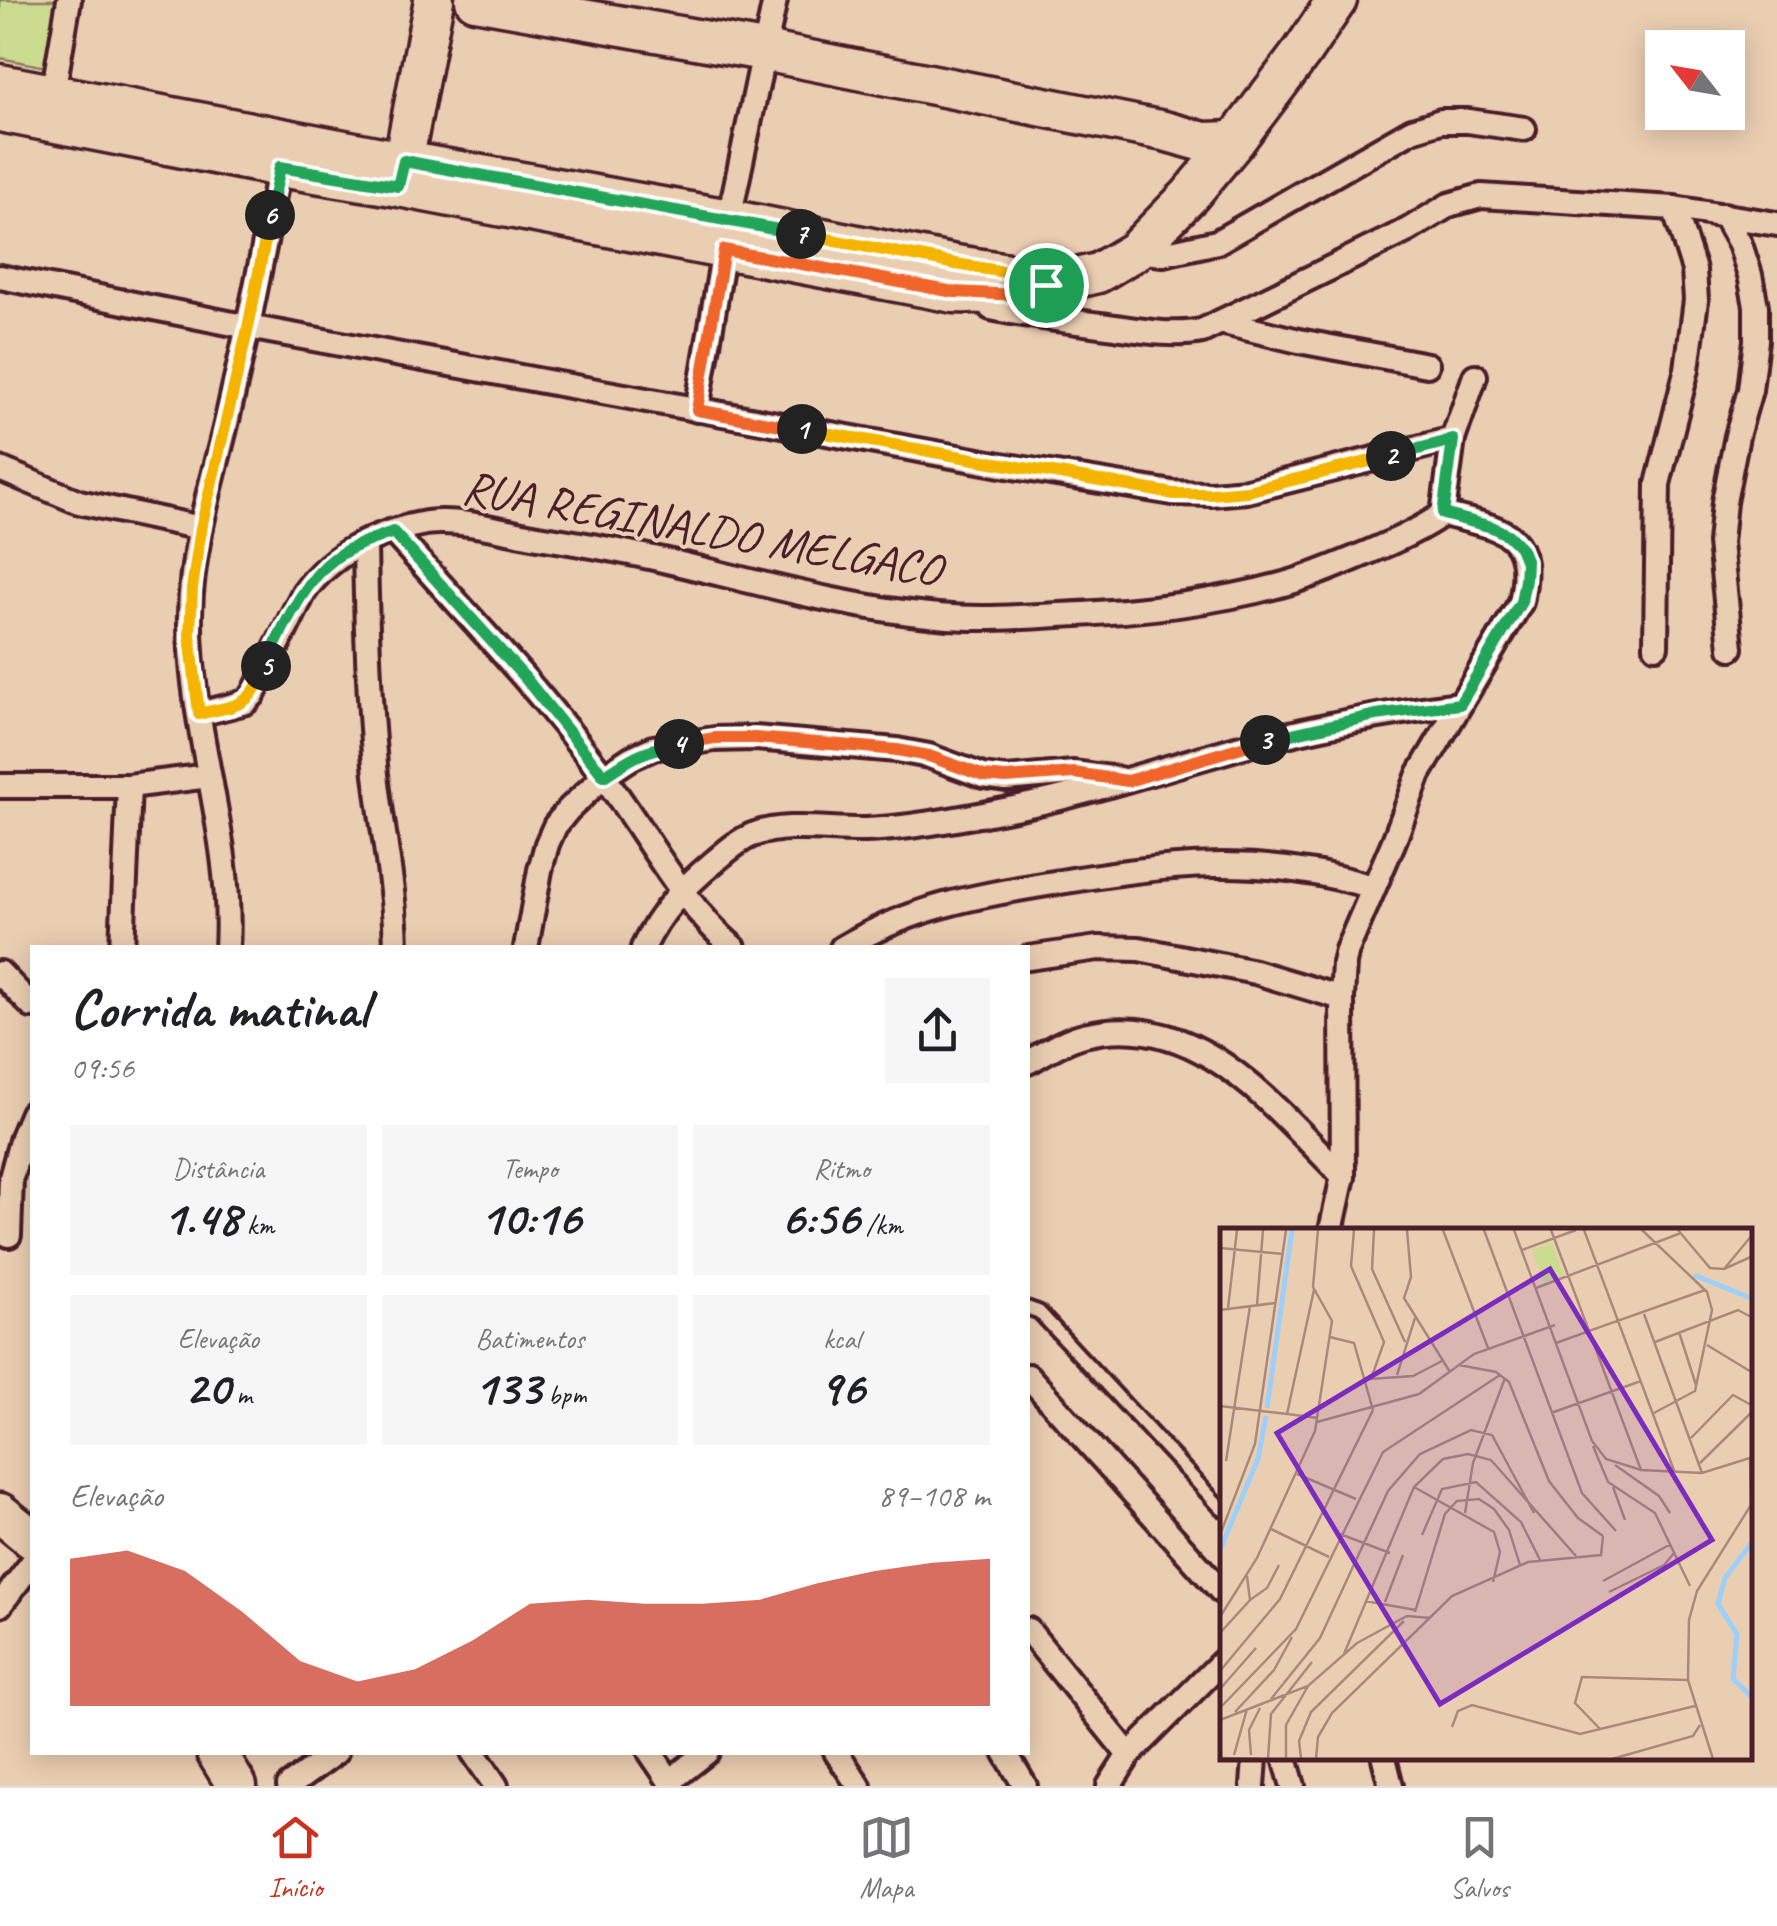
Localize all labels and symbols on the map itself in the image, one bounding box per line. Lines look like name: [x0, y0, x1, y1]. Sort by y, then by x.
north arrow: [1645, 30, 1745, 130]
pin: 6: [245, 190, 295, 240]
pin: 7: [776, 209, 826, 259]
pin: [1004, 243, 1089, 328]
pin: 1: [777, 404, 827, 454]
pin: 2: [1366, 431, 1416, 481]
street label: RUA REGINALDO MELGACO: [458, 456, 951, 601]
pin: 5: [241, 641, 291, 691]
pin: 3: [1240, 715, 1290, 765]
pin: 4: [654, 719, 704, 769]
inset map: [1220, 1228, 1752, 1761]

